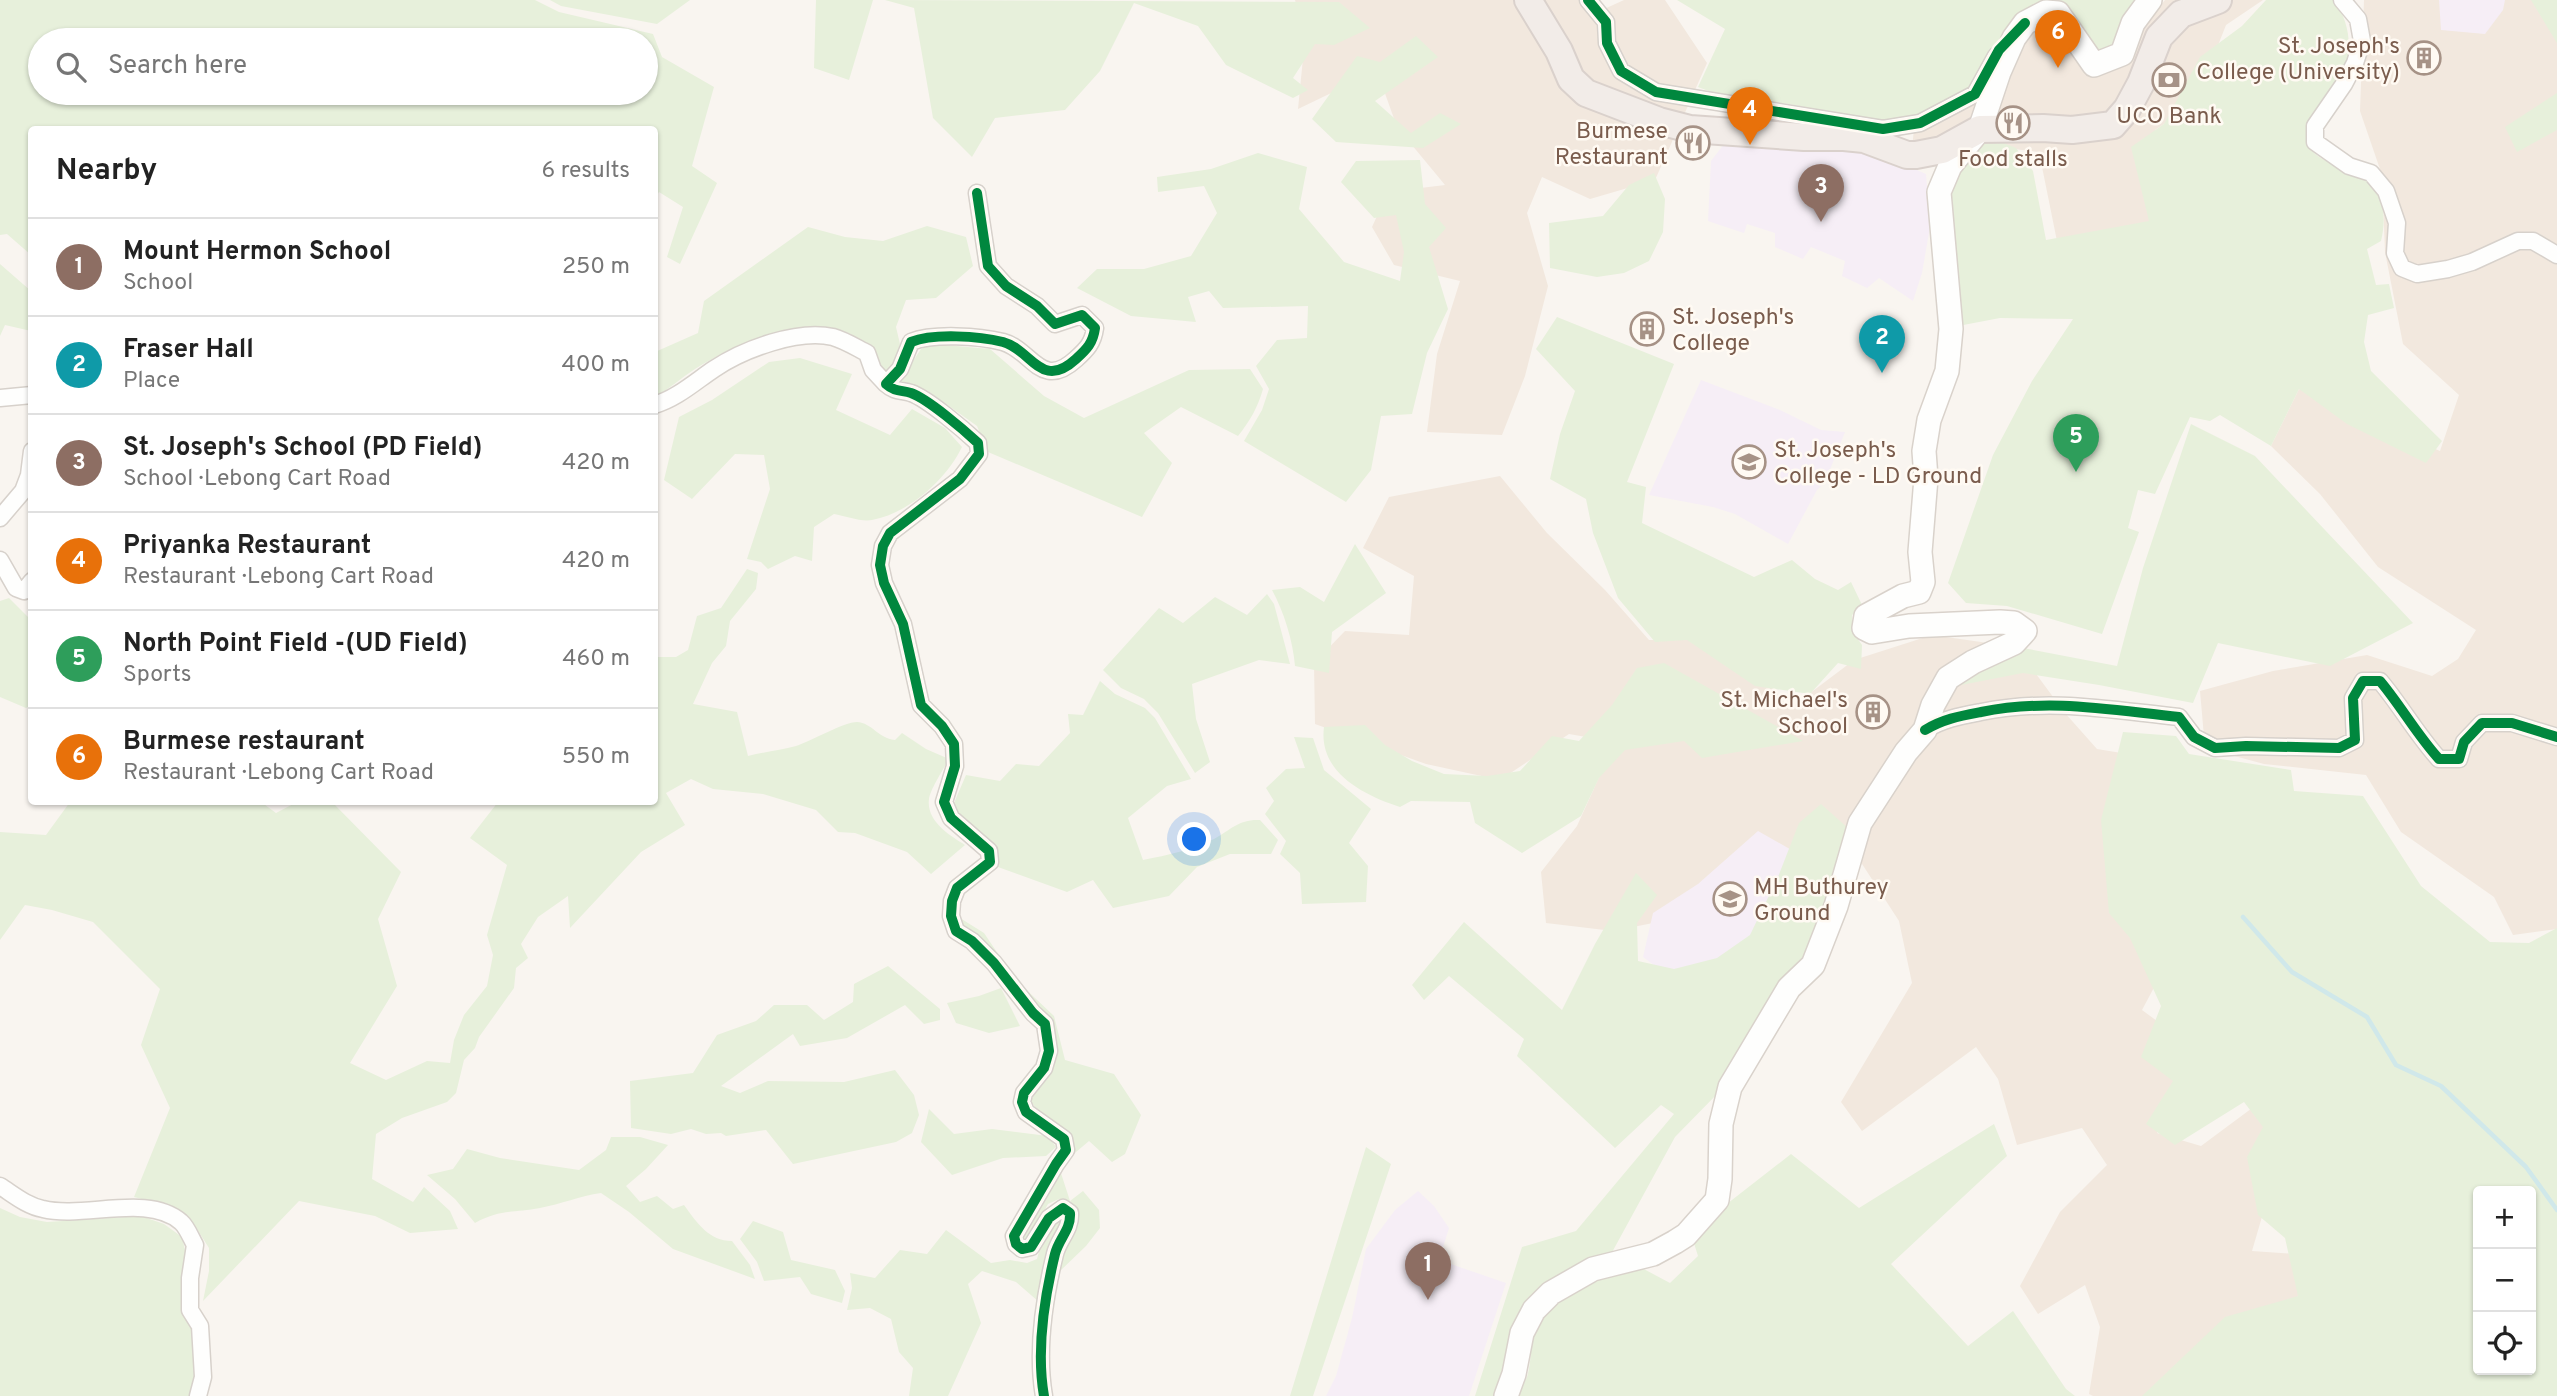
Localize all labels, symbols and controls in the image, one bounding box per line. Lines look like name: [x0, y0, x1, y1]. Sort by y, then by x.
pin: 6: [2035, 10, 2081, 68]
search box: [28, 28, 658, 105]
place label: St. Joseph's College (University): [2196, 33, 2400, 88]
building icon: St. Joseph's College (University): [2405, 39, 2443, 77]
icon: search: [52, 48, 90, 86]
text: Search here: [108, 50, 247, 83]
bank icon: UCO Bank: [2150, 61, 2188, 99]
pin: 4: [1727, 87, 1773, 145]
place label: UCO Bank: [2116, 103, 2222, 132]
restaurant icon: Food stalls: [1994, 104, 2032, 142]
place label: Burmese Restaurant: [1555, 118, 1668, 173]
restaurant icon: Burmese Restaurant: [1674, 124, 1712, 162]
place label: Food stalls: [1958, 146, 2068, 175]
text: Nearby: [56, 153, 157, 190]
text: 6 results: [542, 157, 630, 186]
pin: 3: [1798, 164, 1844, 222]
text: Mount Hermon School: [123, 236, 391, 269]
text: 1: [74, 253, 84, 282]
text: 250 m: [562, 253, 630, 282]
text: School: [123, 269, 193, 298]
place label: St. Joseph's College: [1672, 304, 1794, 359]
building icon: St. Joseph's College: [1628, 310, 1666, 348]
pin: 2: [1859, 315, 1905, 373]
text: Fraser Hall: [123, 334, 254, 367]
text: 2: [72, 351, 86, 380]
text: 400 m: [561, 351, 630, 380]
text: Place: [123, 367, 180, 396]
pin: 5: [2053, 414, 2099, 472]
text: St. Joseph's School (PD Field): [123, 432, 482, 465]
place label: St. Joseph's College - LD Ground: [1774, 437, 1982, 492]
school or university icon: St. Joseph's College - LD Ground: [1730, 443, 1768, 481]
text: 3: [72, 449, 86, 478]
text: 420 m: [562, 449, 630, 478]
text: School · Lebong Cart Road: [123, 465, 391, 494]
text: Priyanka Restaurant: [123, 530, 371, 563]
text: 4: [72, 547, 86, 576]
text: 420 m: [562, 547, 630, 576]
text: Restaurant · Lebong Cart Road: [123, 563, 434, 592]
text: North Point Field -(UD Field): [123, 628, 468, 661]
text: 5: [72, 645, 86, 674]
text: 460 m: [562, 645, 630, 674]
text: Sports: [123, 661, 191, 690]
place label: St. Michael's School: [1720, 687, 1848, 742]
building icon: St. Michael's School: [1854, 693, 1892, 731]
text: Burmese restaurant: [123, 726, 365, 759]
text: 6: [72, 743, 86, 772]
text: 550 m: [562, 743, 630, 772]
text: Restaurant · Lebong Cart Road: [123, 759, 434, 788]
your location: [1177, 822, 1211, 856]
place label: MH Buthurey Ground: [1754, 874, 1889, 929]
school or university icon: MH Buthurey Ground: [1711, 880, 1749, 918]
map controls: [2473, 1186, 2536, 1375]
button: +: [2473, 1186, 2536, 1249]
pin: 1: [1405, 1242, 1451, 1300]
button: −: [2473, 1249, 2536, 1312]
button: locate: [2473, 1312, 2536, 1375]

